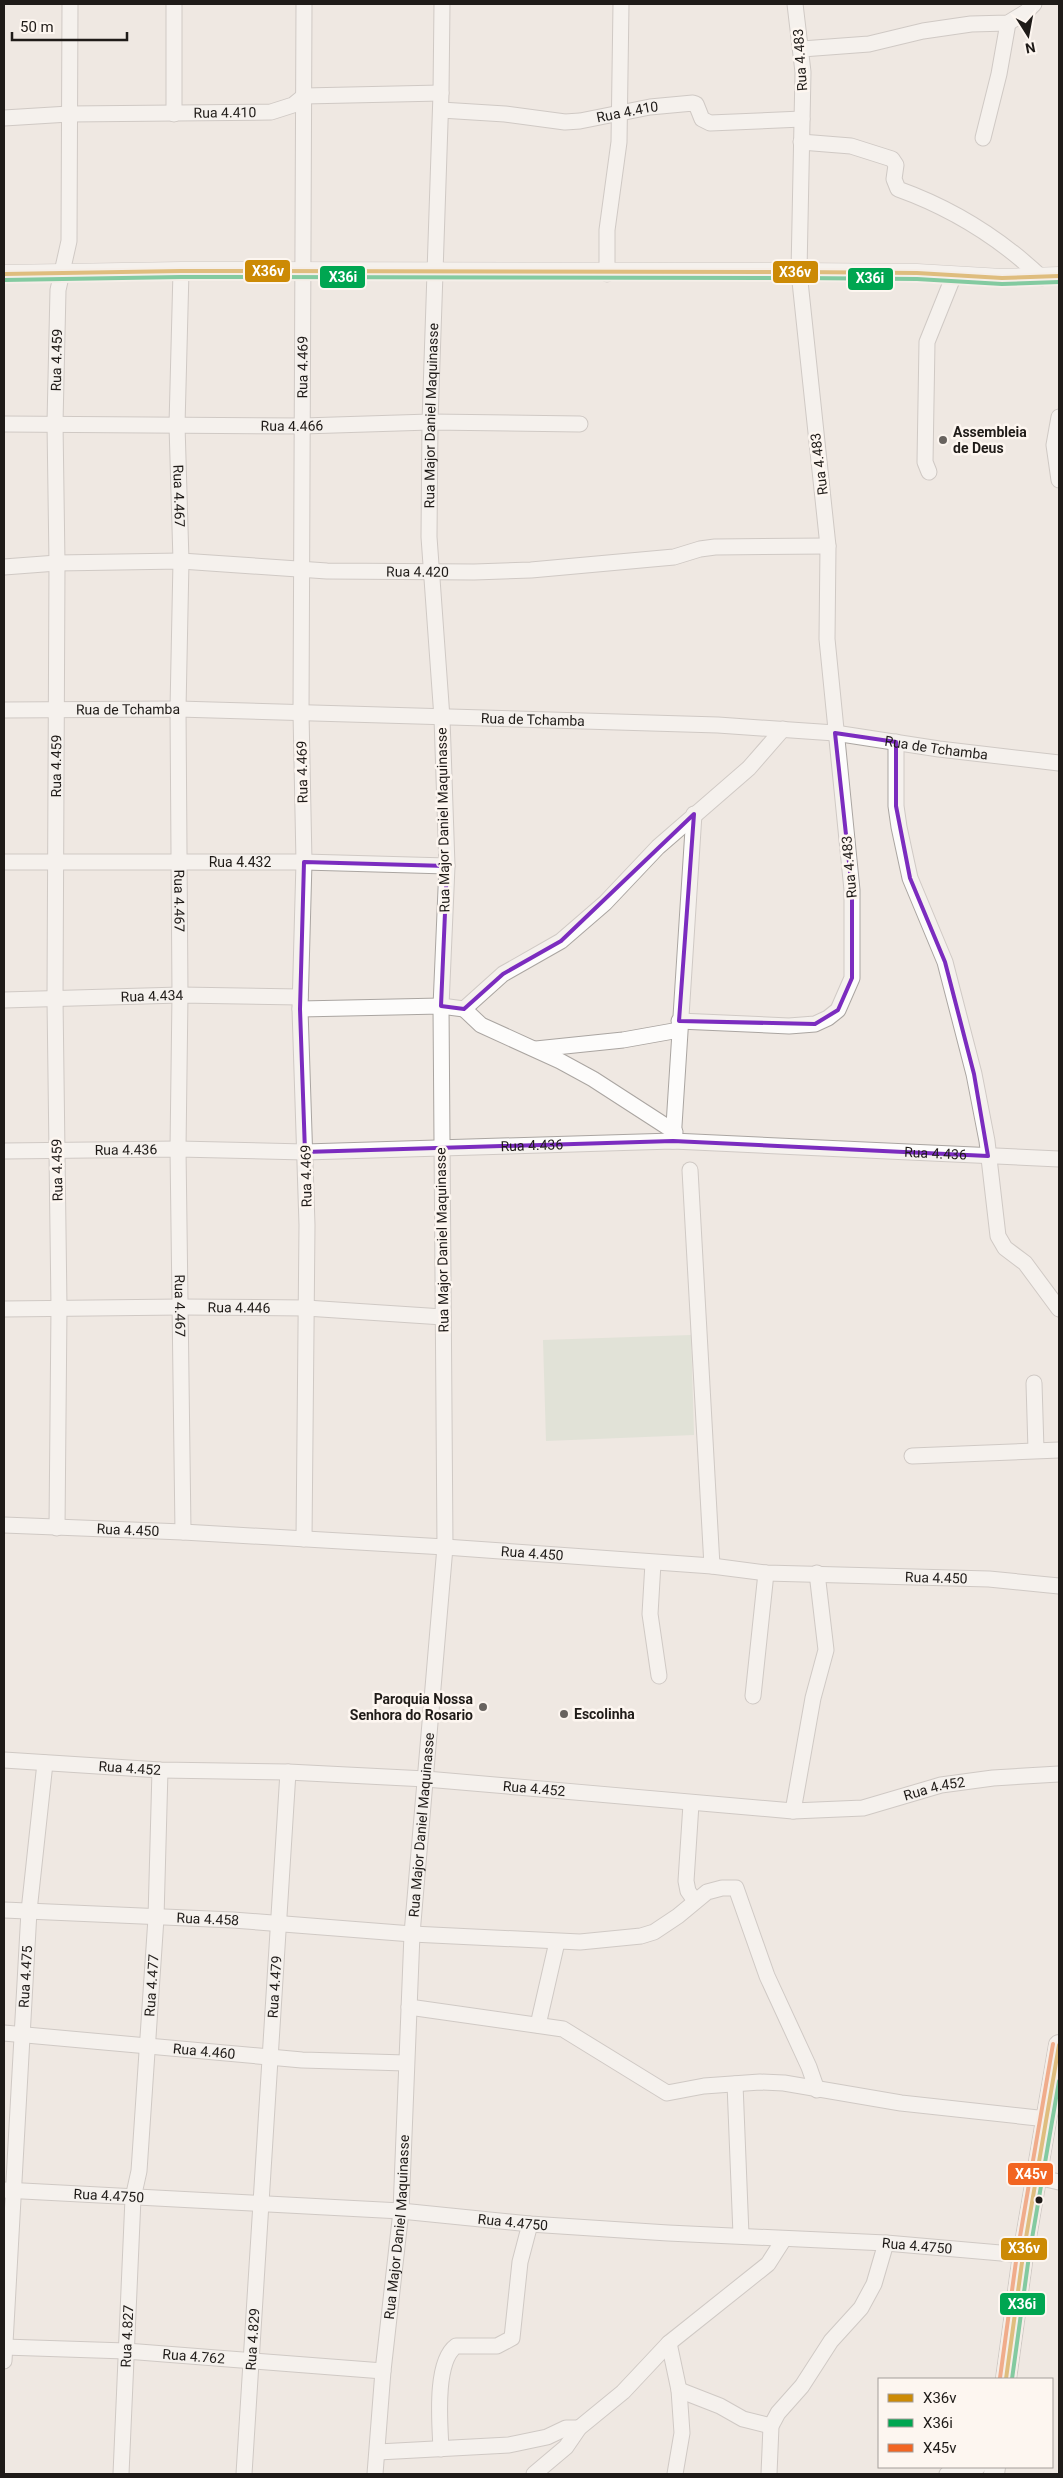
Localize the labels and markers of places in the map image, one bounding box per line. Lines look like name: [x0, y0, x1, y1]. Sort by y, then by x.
place label: Assembleia de Deus: [953, 424, 1027, 456]
marker: Assembleia de Deus: [937, 434, 949, 446]
place label: Paroquia Nossa Senhora do Rosario: [350, 1691, 474, 1723]
marker: Paroquia Nossa Senhora do Rosario: [477, 1701, 489, 1713]
place label: Escolinha: [574, 1706, 635, 1722]
marker: Escolinha: [558, 1708, 570, 1720]
unlabelled marker: [1034, 2195, 1044, 2205]

